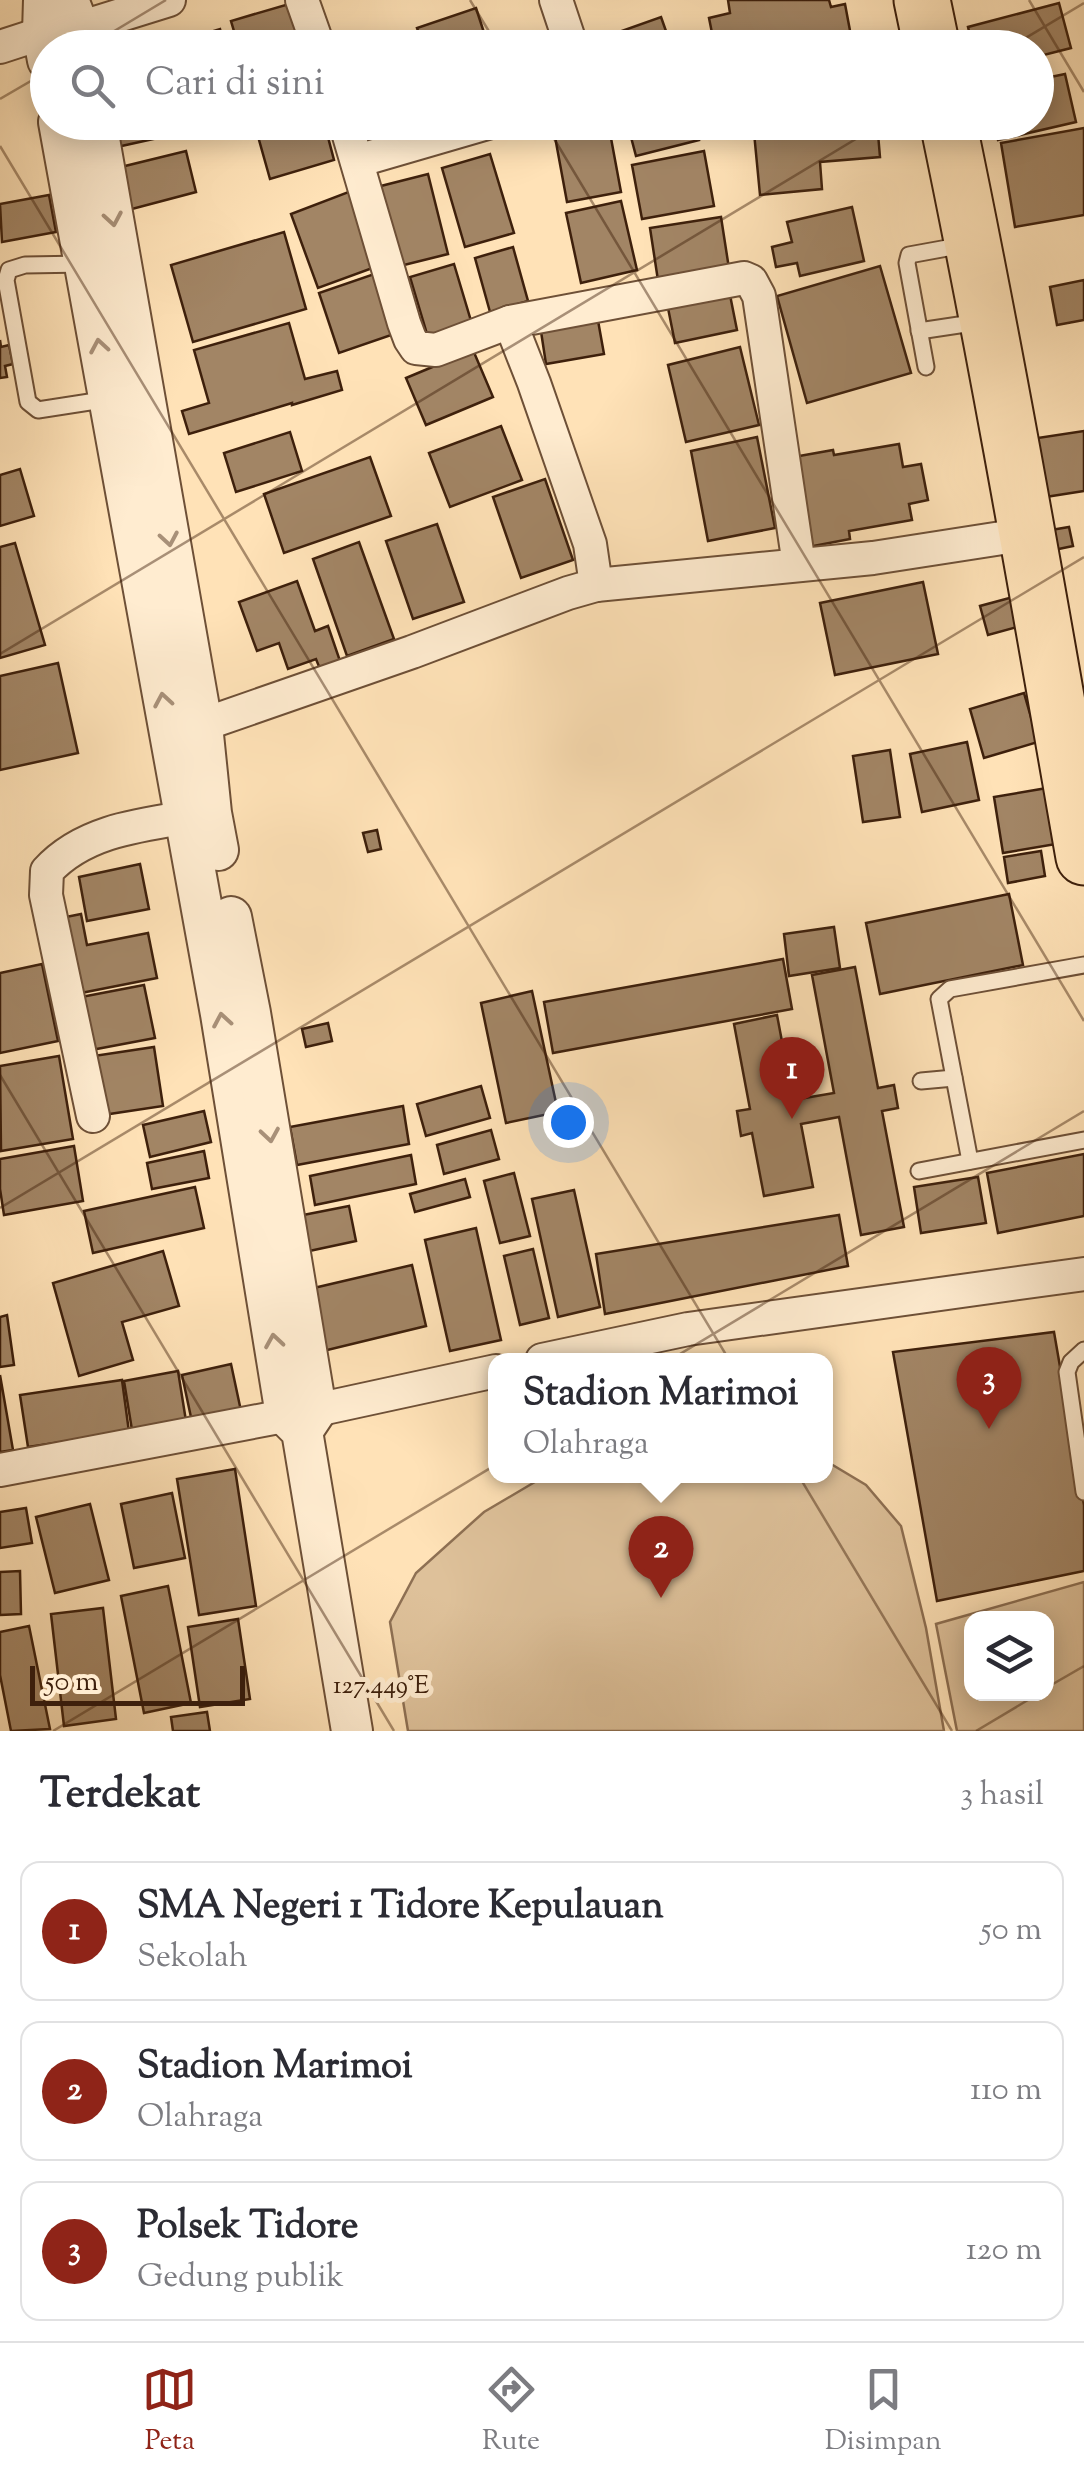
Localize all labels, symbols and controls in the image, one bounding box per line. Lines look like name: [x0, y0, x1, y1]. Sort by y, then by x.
search box: [30, 30, 1054, 140]
icon: search: [65, 58, 120, 113]
text: Cari di sini: [145, 58, 325, 112]
one-way arrow: [102, 210, 123, 227]
one-way arrow: [90, 338, 111, 355]
one-way arrow: [158, 530, 179, 547]
one-way arrow: [154, 692, 175, 709]
one-way arrow: [212, 1012, 233, 1028]
pin: 1: [760, 1036, 824, 1119]
your location: [543, 1097, 594, 1148]
one-way arrow: [259, 1127, 280, 1143]
one-way arrow: [265, 1332, 286, 1349]
pin: 3: [956, 1346, 1022, 1429]
popup: [488, 1353, 833, 1483]
text: Stadion Marimoi: [523, 1368, 798, 1422]
text: Olahraga: [523, 1422, 649, 1468]
pin: 2: [628, 1516, 694, 1598]
map controls: [964, 1611, 1054, 1701]
button: layers: [964, 1611, 1054, 1701]
scale bar: [30, 1661, 245, 1706]
text: 50 m: [45, 1663, 99, 1703]
text: 127.449°E: [333, 1669, 429, 1705]
text: Terdekat: [40, 1766, 200, 1826]
text: 3 hasil: [960, 1773, 1044, 1819]
text: SMA Negeri 1 Tidore Kepulauan: [137, 1881, 664, 1935]
text: 1: [69, 1908, 80, 1954]
text: 50 m: [981, 1908, 1042, 1954]
text: Sekolah: [137, 1935, 247, 1981]
text: Stadion Marimoi: [137, 2041, 413, 2095]
text: 2: [67, 2068, 82, 2114]
text: 110 m: [970, 2068, 1042, 2114]
text: Olahraga: [137, 2095, 263, 2141]
text: Polsek Tidore: [137, 2201, 359, 2255]
text: 3: [68, 2228, 81, 2274]
text: 120 m: [966, 2228, 1042, 2274]
text: Gedung publik: [137, 2255, 344, 2301]
tab: Peta: [142, 2362, 197, 2462]
tab: Rute: [482, 2362, 540, 2462]
tab: Disimpan: [825, 2362, 942, 2462]

